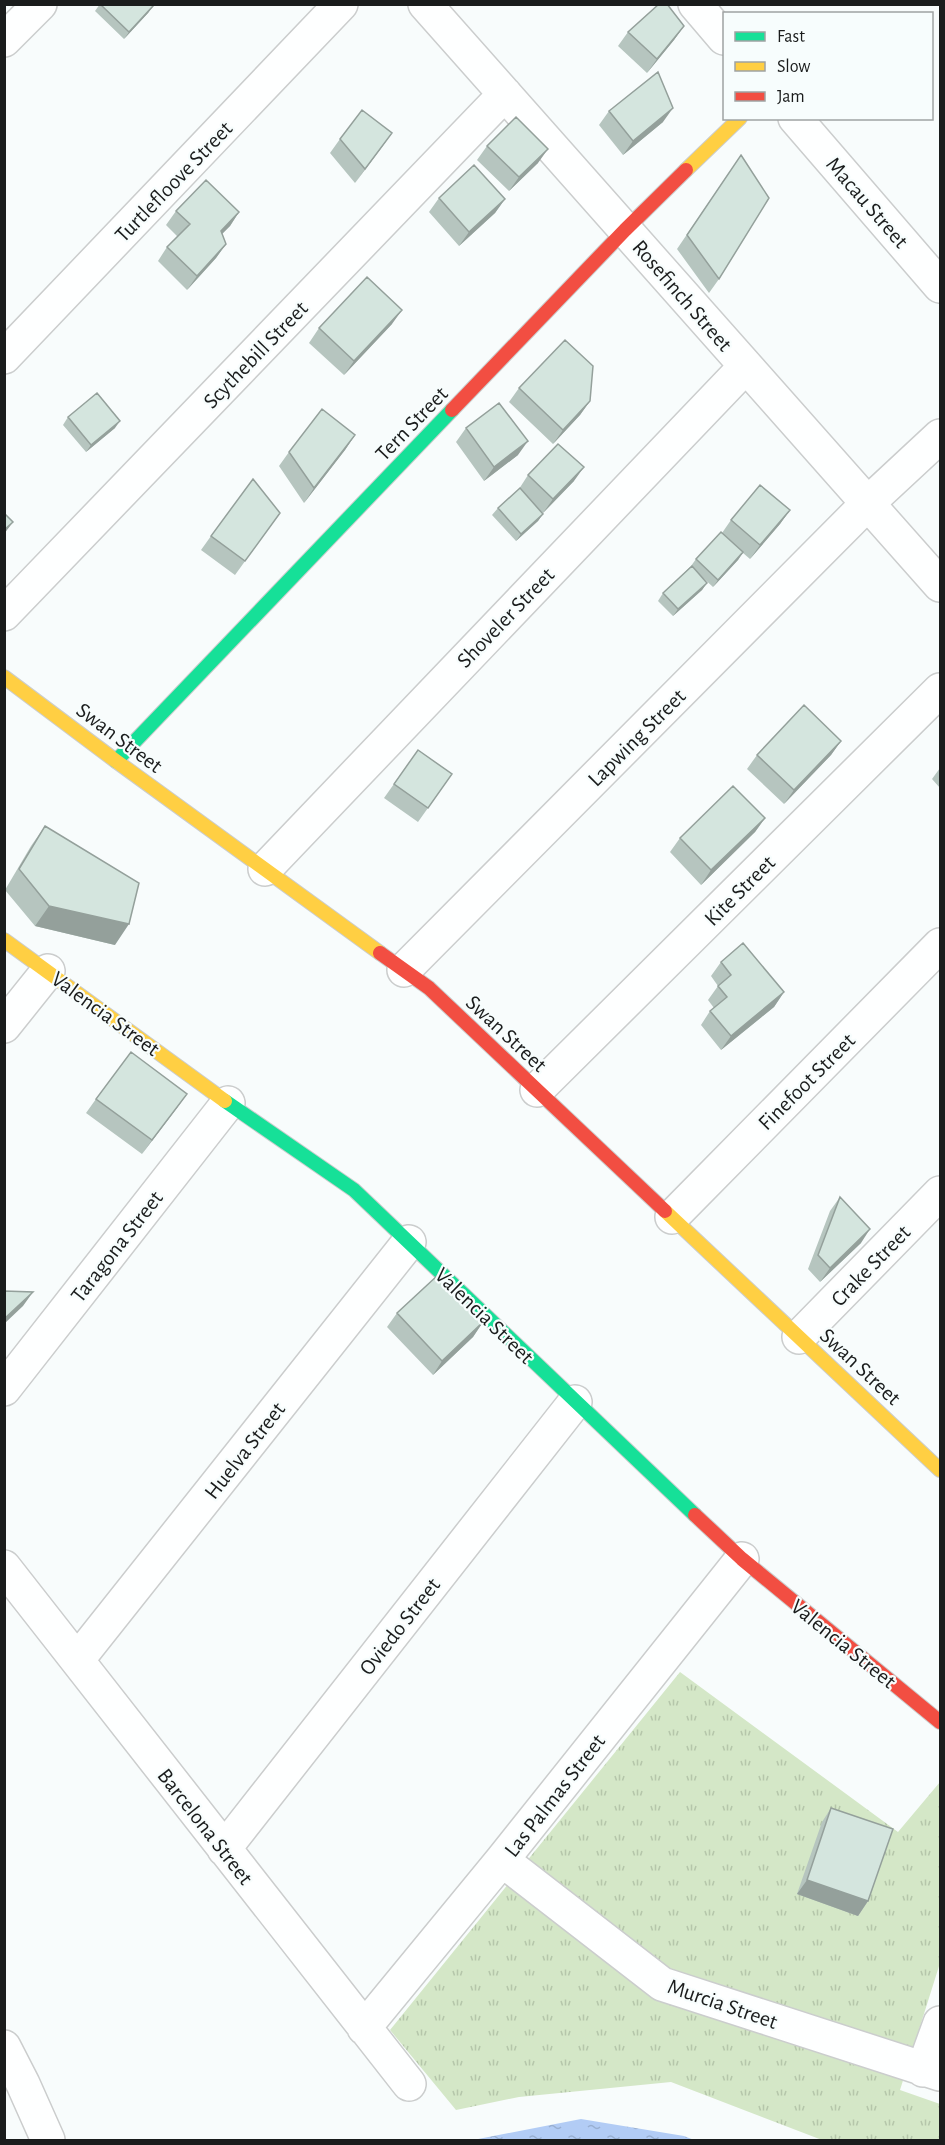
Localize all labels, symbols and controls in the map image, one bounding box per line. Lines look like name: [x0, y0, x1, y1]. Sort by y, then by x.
legend: [723, 12, 933, 120]
text: Fast: [777, 28, 805, 46]
text: Slow: [777, 58, 810, 76]
text: Jam: [777, 88, 805, 106]
street label: Turtlefloove Street: [111, 117, 237, 246]
street label: Macau Street: [822, 153, 912, 252]
street label: Rosefinch Street: [628, 236, 736, 355]
street label: Scythebill Street: [199, 297, 312, 412]
street label: Tern Street: [371, 382, 452, 465]
street label: Shoveler Street: [453, 564, 559, 672]
street label: Lapwing Street: [584, 685, 690, 791]
street label: Swan Street: [72, 699, 166, 777]
street label: Kite Street: [700, 851, 779, 930]
street label: Valencia Street: [47, 967, 164, 1060]
street label: Swan Street: [462, 991, 551, 1076]
street label: Finefoot Street: [754, 1029, 859, 1134]
street label: Taragona Street: [67, 1187, 167, 1306]
street label: Crake Street: [827, 1221, 915, 1310]
street label: Valencia Street: [431, 1263, 538, 1368]
street label: Swan Street: [816, 1324, 905, 1409]
street label: Huelva Street: [200, 1398, 289, 1503]
street label: Oviedo Street: [355, 1574, 444, 1679]
street label: Valencia Street: [787, 1595, 900, 1693]
street label: Las Palmas Street: [500, 1730, 609, 1861]
street label: Barcelona Street: [153, 1765, 257, 1889]
street label: Murcia Street: [665, 1975, 780, 2033]

